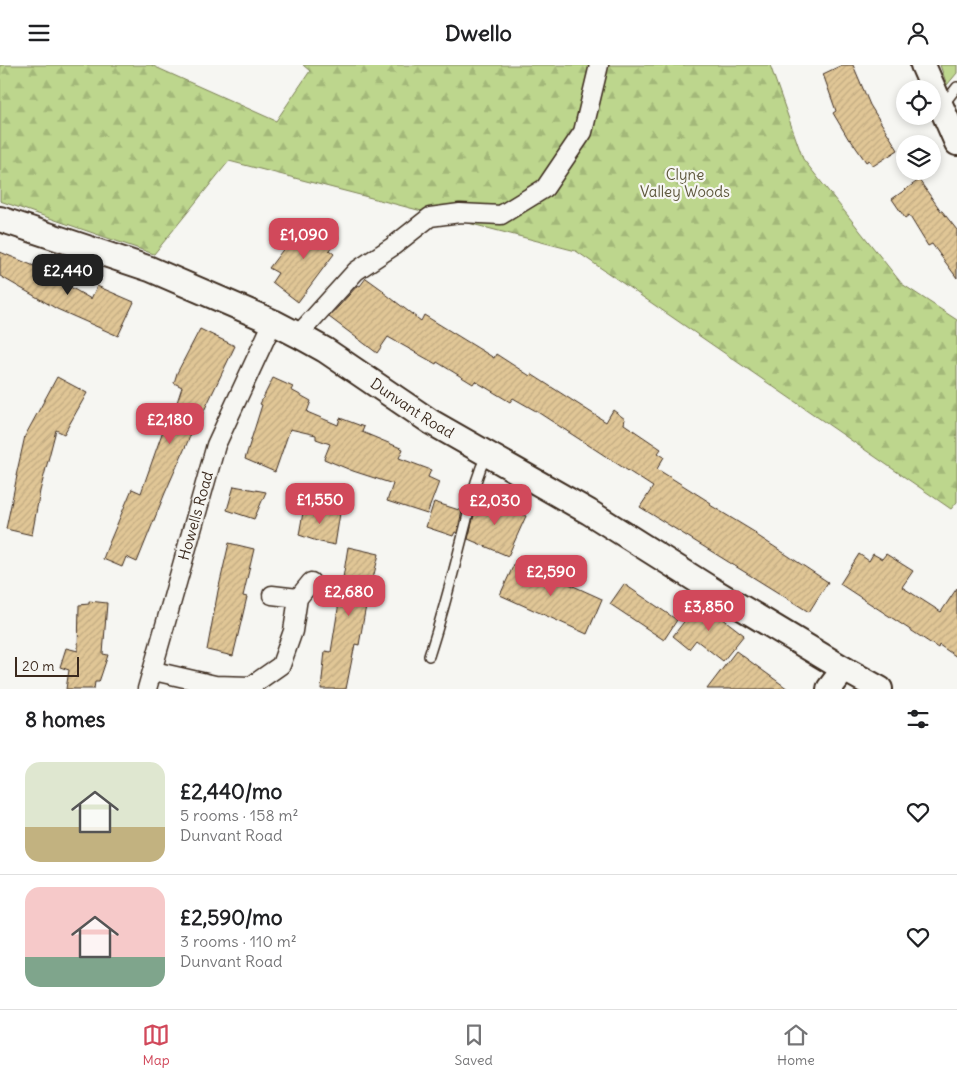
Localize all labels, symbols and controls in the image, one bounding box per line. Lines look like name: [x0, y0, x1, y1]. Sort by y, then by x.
icon: menu: [25, 19, 53, 47]
text: Dwello: [445, 19, 512, 47]
icon: person: [904, 19, 932, 47]
map controls: [896, 80, 941, 180]
button: locate: [896, 80, 941, 125]
button: layers: [896, 135, 941, 180]
park label: Clyne Valley Woods: [640, 165, 730, 201]
pin: £1,090: [263, 217, 345, 260]
text: £1,090: [280, 224, 328, 244]
pin: £2,440: [27, 253, 109, 296]
text: £2,440: [43, 260, 93, 280]
street label: Dunvant Road: [367, 374, 458, 442]
pin: £2,180: [129, 403, 211, 445]
text: £2,180: [147, 409, 193, 429]
street label: Howells Road: [174, 469, 217, 562]
pin: £1,550: [279, 483, 361, 525]
pin: £2,030: [454, 483, 536, 526]
text: £1,550: [296, 489, 344, 509]
text: £2,030: [470, 490, 520, 510]
pin: £2,590: [510, 555, 592, 597]
text: £2,590: [526, 561, 576, 581]
pin: £2,680: [308, 575, 390, 617]
text: £2,680: [324, 581, 374, 601]
pin: £3,850: [668, 589, 750, 632]
text: £3,850: [684, 596, 734, 616]
scale bar: [15, 654, 79, 677]
text: 20 m: [22, 657, 55, 675]
icon: filters: [904, 705, 932, 733]
text: 8 homes: [25, 706, 105, 733]
text: £2,440/mo: [180, 778, 282, 805]
icon: home: [65, 782, 125, 842]
icon: heart: [904, 798, 932, 826]
text: 5 rooms · 158 m²: [180, 805, 298, 825]
text: Dunvant Road: [180, 825, 282, 845]
text: £2,590/mo: [180, 904, 282, 931]
icon: home: [65, 907, 125, 967]
icon: heart: [904, 923, 932, 951]
text: 3 rooms · 110 m²: [180, 931, 297, 951]
text: Dunvant Road: [180, 951, 282, 971]
tab: Map: [142, 1021, 170, 1069]
tab: Saved: [454, 1021, 493, 1069]
tab: Home: [777, 1021, 815, 1069]

